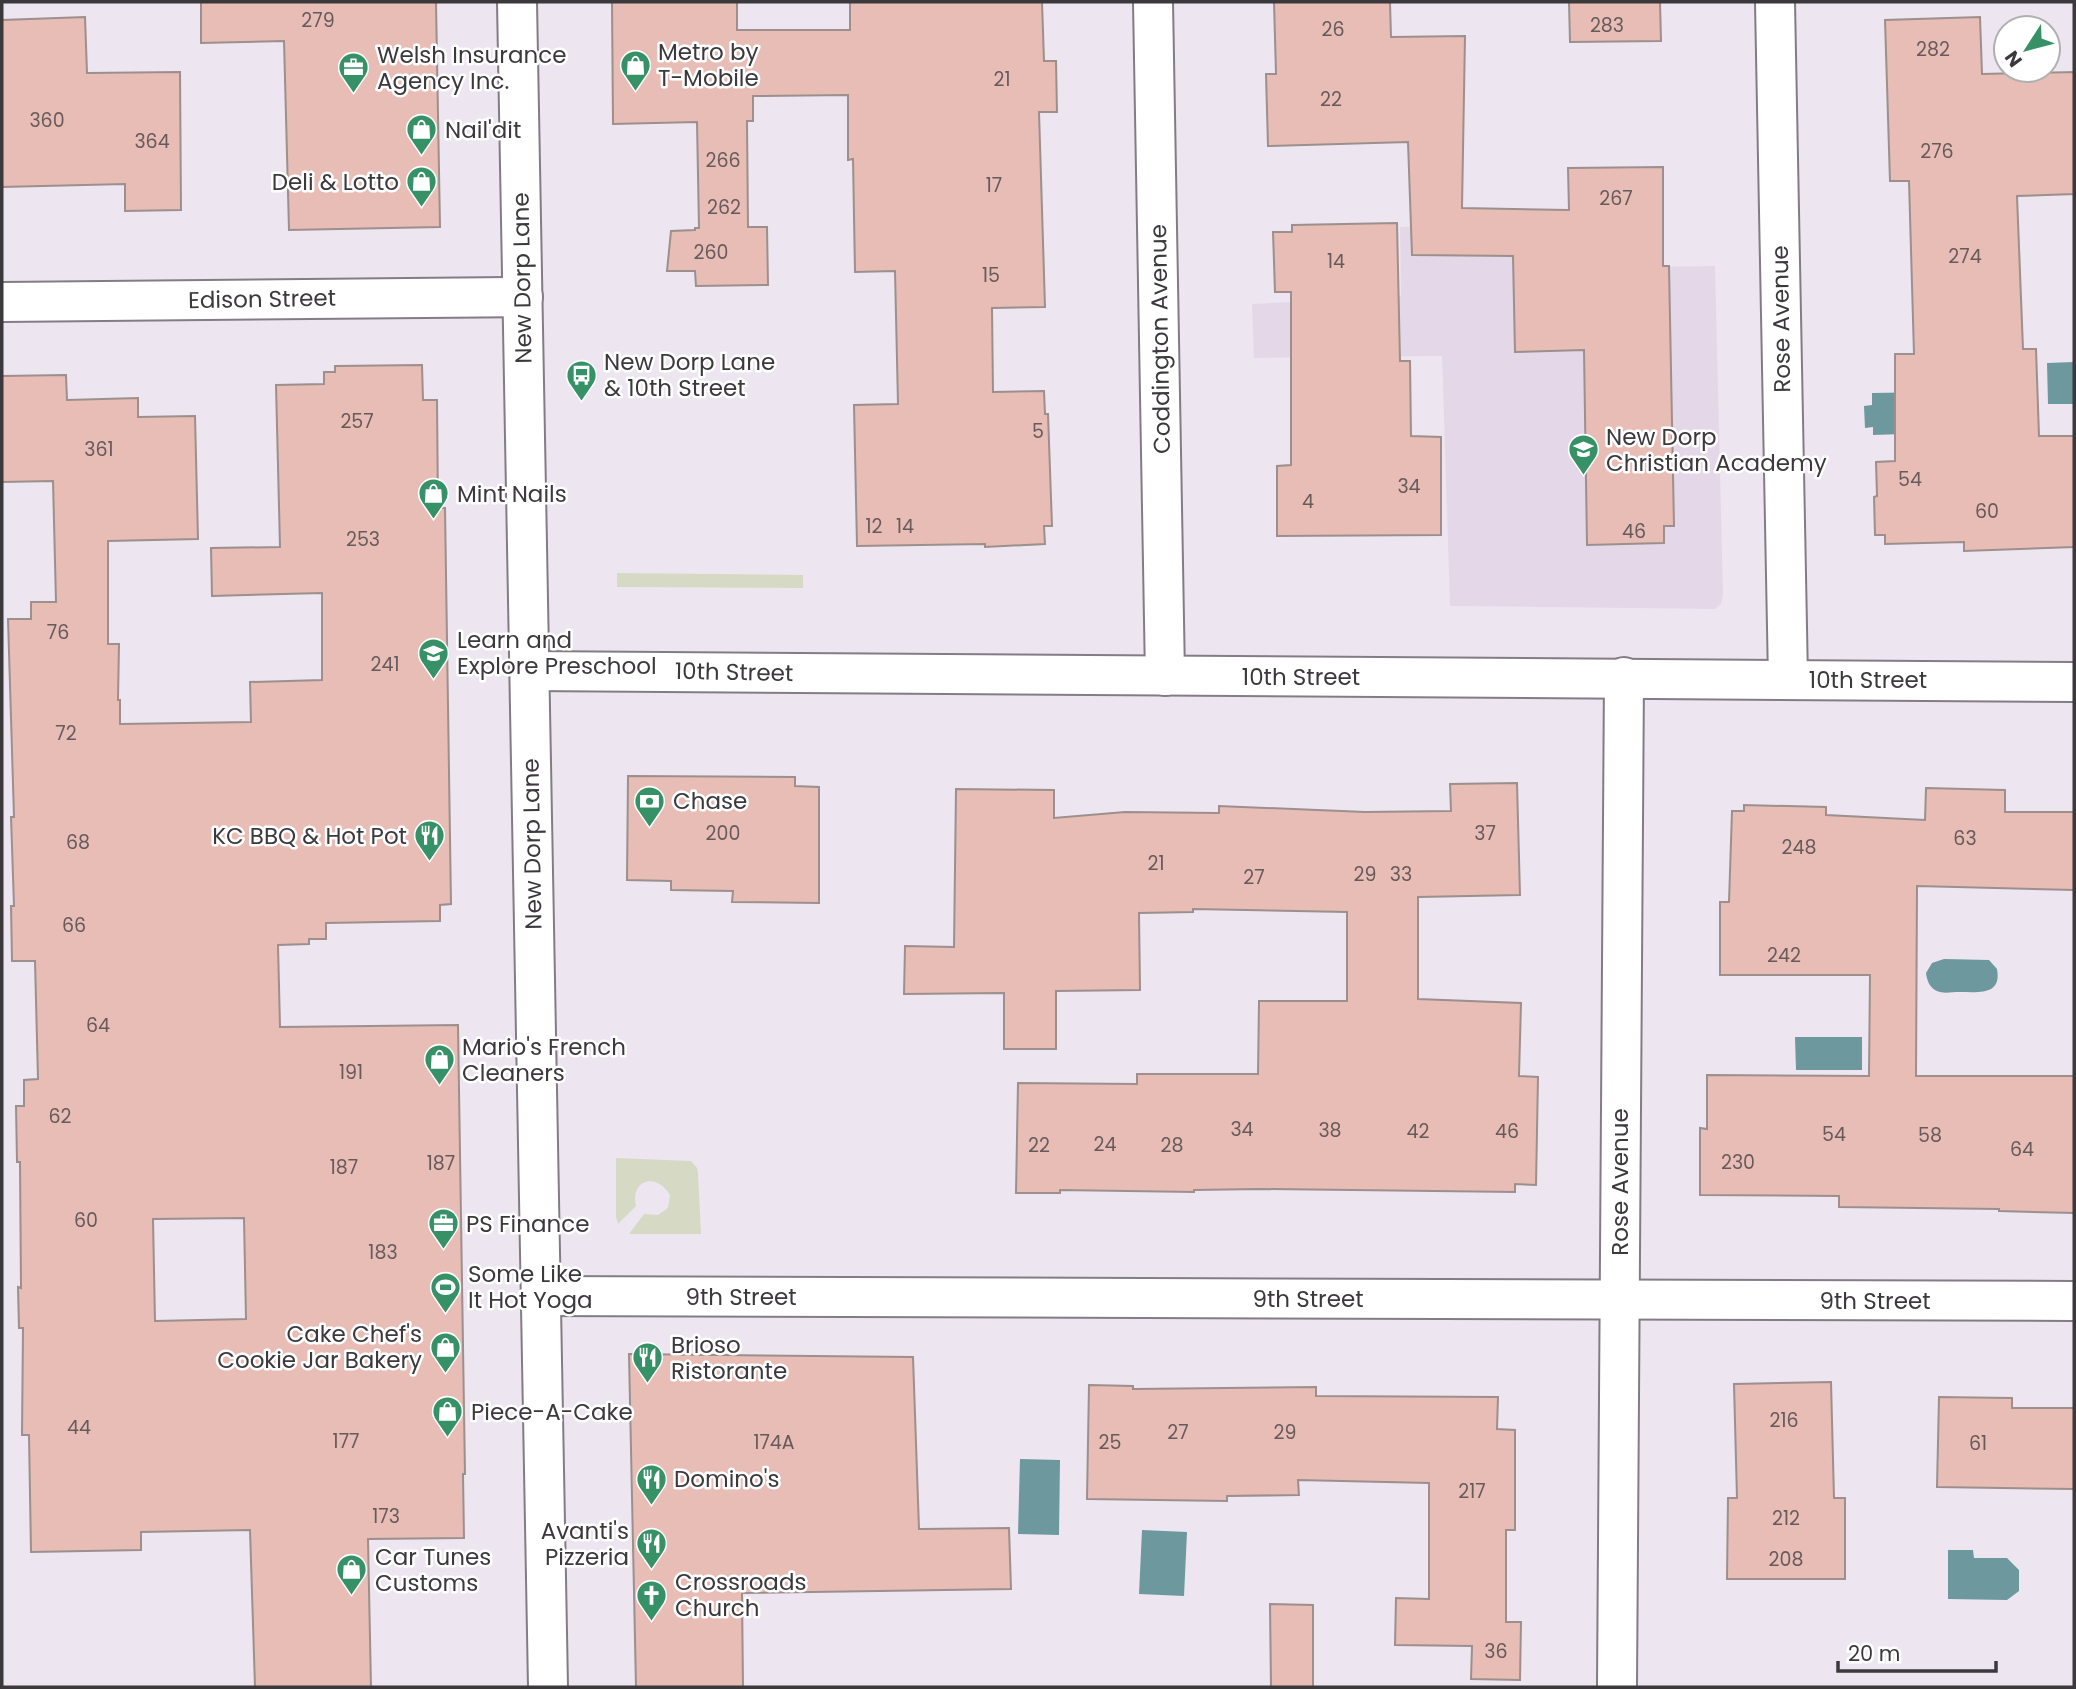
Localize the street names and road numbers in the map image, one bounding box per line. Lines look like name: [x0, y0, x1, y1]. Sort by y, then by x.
street label: New Dorp Lane: [505, 192, 539, 364]
street label: Coddington Avenue: [1142, 224, 1178, 454]
street label: Rose Avenue: [1764, 245, 1798, 393]
street label: Edison Street: [188, 282, 336, 316]
street label: 10th Street: [675, 655, 793, 689]
street label: 10th Street: [1242, 661, 1360, 693]
street label: 10th Street: [1809, 664, 1927, 696]
street label: New Dorp Lane: [515, 758, 549, 930]
street label: Rose Avenue: [1604, 1108, 1636, 1256]
street label: 9th Street: [685, 1281, 797, 1313]
street label: 9th Street: [1252, 1283, 1364, 1315]
street label: 9th Street: [1819, 1285, 1931, 1317]

